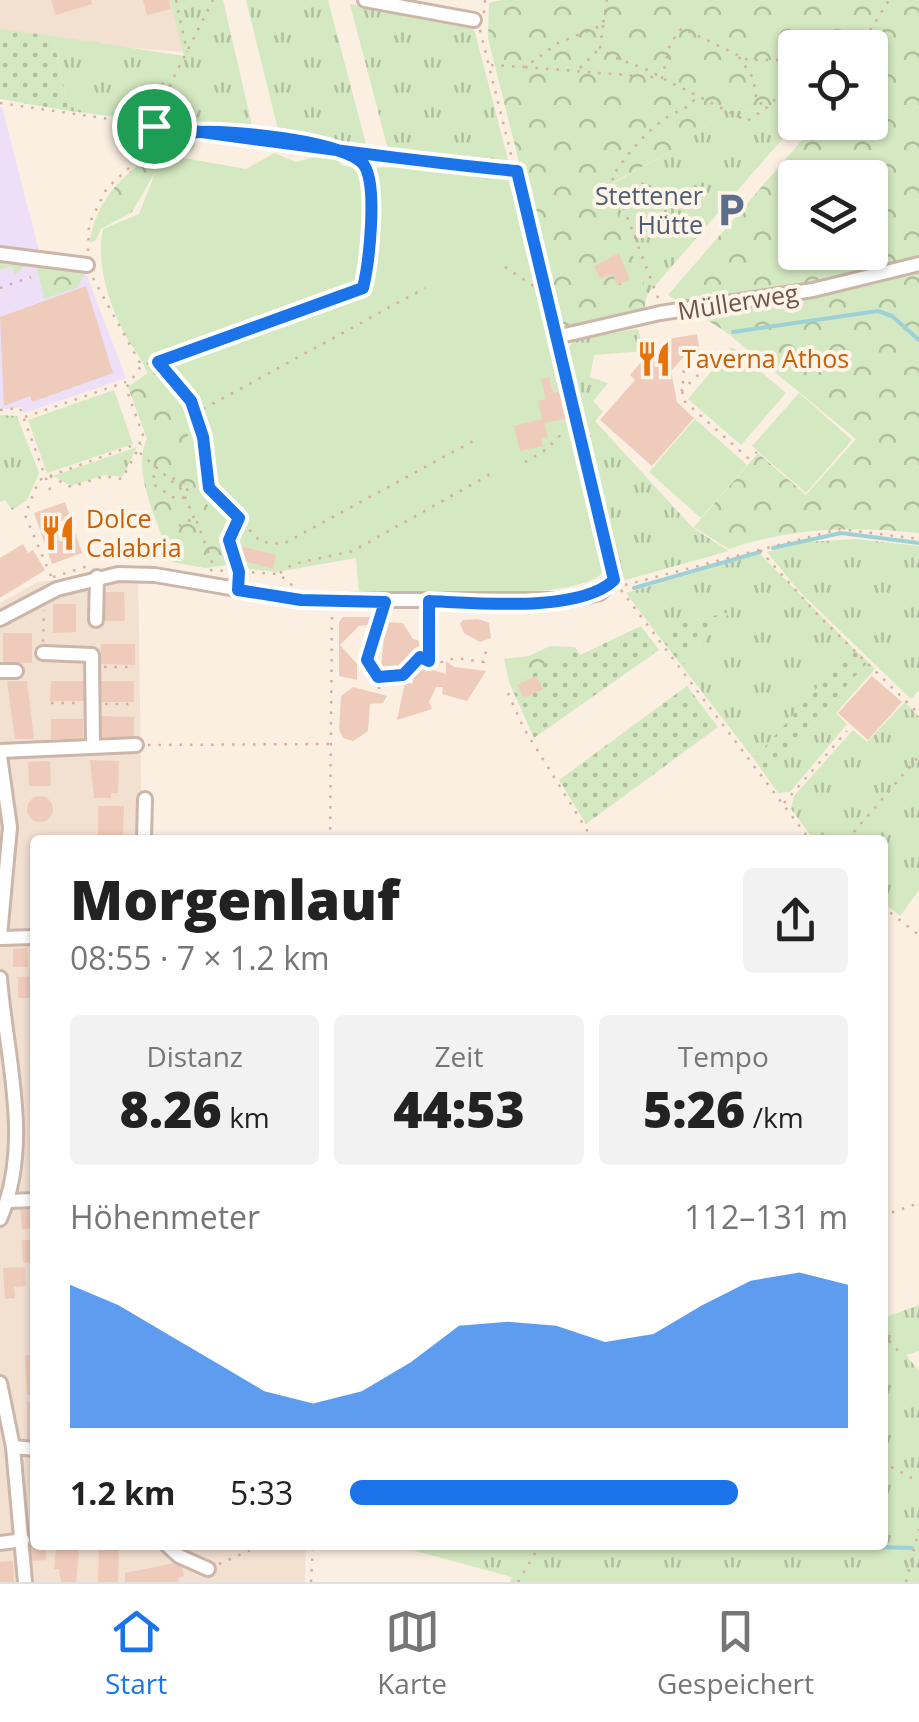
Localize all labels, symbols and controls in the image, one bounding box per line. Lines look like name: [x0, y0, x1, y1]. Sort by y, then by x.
map controls: [778, 30, 888, 270]
button: locate: [778, 30, 888, 140]
pin: [112, 84, 197, 169]
icon: arrive: [127, 99, 182, 154]
button: layers: [778, 160, 888, 270]
place label: Stettener Hütte: [595, 178, 703, 241]
parking icon: Stettener Hütte: [712, 191, 750, 229]
street label: Müllerweg: [675, 275, 801, 327]
restaurant icon: Taverna Athos: [635, 340, 673, 378]
place label: Taverna Athos: [682, 341, 849, 375]
place label: Dolce Calabria: [86, 501, 182, 564]
restaurant icon: Dolce Calabria: [39, 514, 77, 552]
text: Morgenlauf: [70, 861, 400, 936]
button: share: [743, 868, 848, 973]
text: 08:55 · 7 × 1.2 km: [70, 936, 330, 979]
text: Distanz: [146, 1037, 243, 1075]
text: Zeit: [435, 1037, 483, 1075]
text: Tempo: [678, 1037, 769, 1075]
text: 8.26: [120, 1075, 222, 1143]
text: 44:53: [393, 1075, 525, 1143]
text: 5:26: [643, 1075, 745, 1143]
text: km: [222, 1098, 270, 1136]
text: /km: [745, 1098, 804, 1136]
text: Höhenmeter: [70, 1195, 260, 1238]
text: 112–131 m: [684, 1195, 848, 1238]
text: 1.2 km: [70, 1471, 175, 1514]
text: 5:33: [230, 1471, 293, 1514]
tab: Start: [105, 1604, 167, 1702]
tab: Karte: [377, 1604, 447, 1702]
tab: Gespeichert: [657, 1604, 814, 1702]

